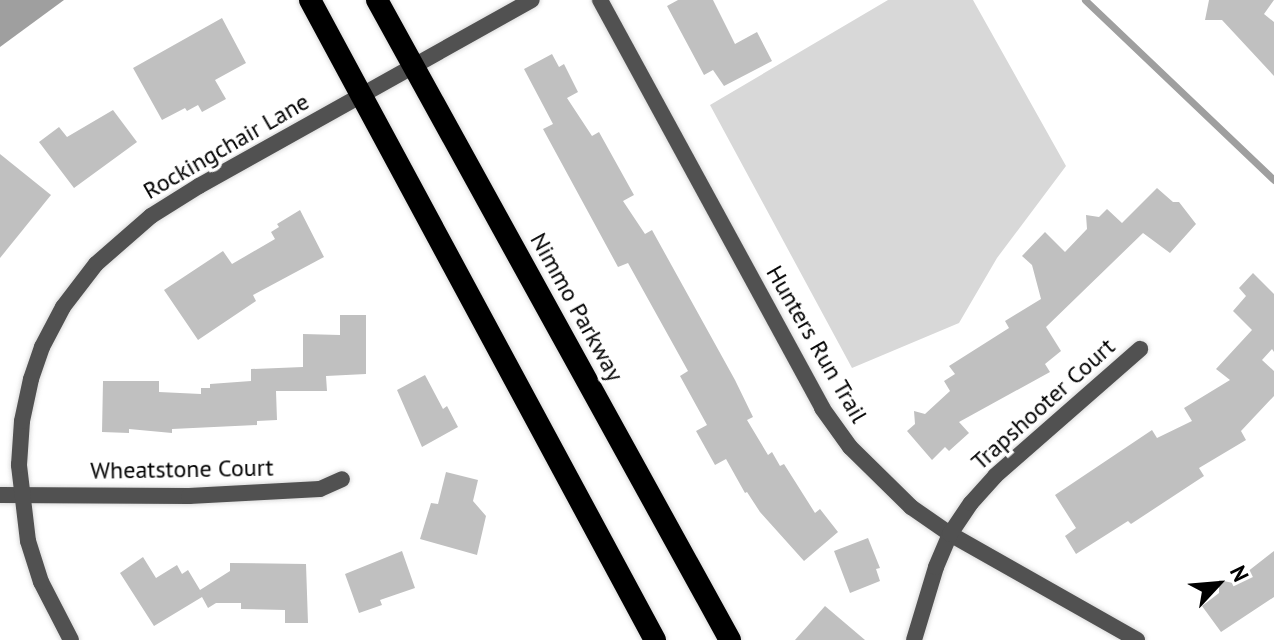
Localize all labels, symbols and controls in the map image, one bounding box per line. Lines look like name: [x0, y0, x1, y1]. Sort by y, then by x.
street label: Rockingchair Lane: [138, 87, 314, 205]
street label: Nimmo Parkway: [524, 228, 630, 386]
street label: Hunters Run Trail: [760, 260, 874, 428]
street label: Trapshooter Court: [965, 332, 1121, 476]
street label: Wheatstone Court: [90, 453, 274, 485]
north arrow: [1178, 544, 1258, 624]
text: N: [1224, 561, 1255, 586]

